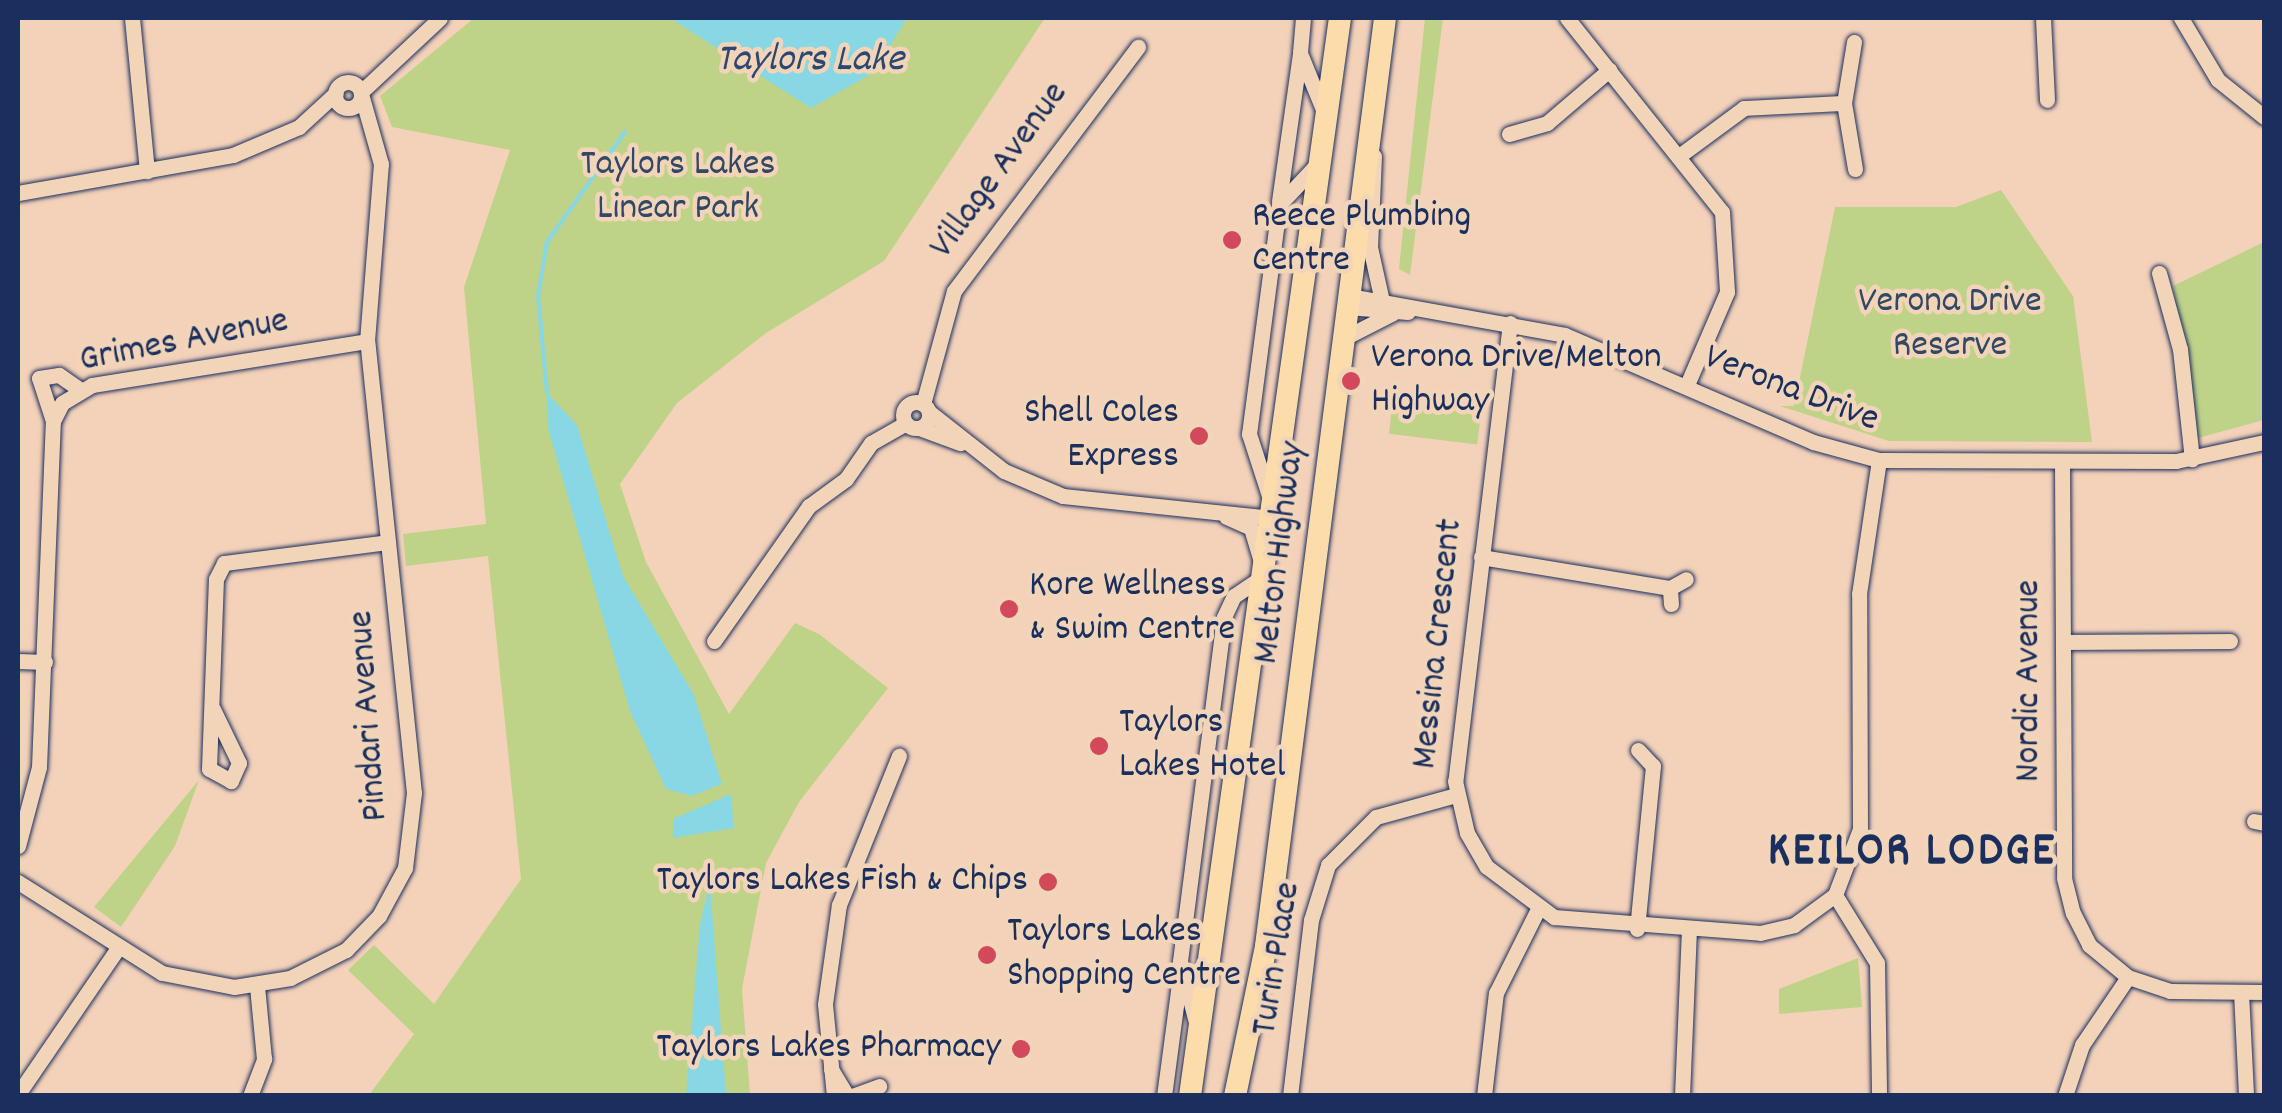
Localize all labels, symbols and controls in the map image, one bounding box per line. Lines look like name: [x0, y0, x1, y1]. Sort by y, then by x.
water label: Taylors Lake: [716, 38, 904, 86]
street label: Village Avenue: [921, 74, 1079, 268]
park label: Taylors Lakes Linear Park: [581, 143, 775, 232]
place label: Reece Plumbing Centre: [1252, 195, 1471, 284]
marker: Reece Plumbing Centre: [1221, 229, 1243, 251]
park label: Verona Drive Reserve: [1858, 280, 2042, 370]
street label: Grimes Avenue: [76, 299, 292, 385]
place label: Verona Drive/Melton Highway: [1371, 336, 1662, 426]
street label: Verona Drive: [1697, 336, 1885, 444]
marker: Verona Drive/Melton Highway: [1340, 370, 1362, 392]
place label: Shell Coles Express: [1024, 391, 1179, 480]
marker: Shell Coles Express: [1188, 425, 1210, 447]
street label: Melton Highway: [1245, 439, 1317, 667]
street label: Messina Crescent: [1403, 517, 1475, 771]
place label: Kore Wellness & Swim Centre: [1029, 564, 1235, 654]
street label: Nordic Avenue: [2007, 580, 2053, 782]
marker: Kore Wellness & Swim Centre: [998, 598, 1020, 620]
street label: Pindari Avenue: [340, 609, 400, 823]
place label: Taylors Lakes Hotel: [1119, 701, 1286, 791]
marker: Taylors Lakes Hotel: [1088, 735, 1110, 757]
district label: KEILOR LODGE: [1768, 825, 2056, 883]
place label: Taylors Lakes Fish & Chips: [656, 859, 1028, 905]
marker: Taylors Lakes Fish & Chips: [1037, 871, 1059, 893]
street label: Turin Place: [1243, 879, 1313, 1039]
place label: Taylors Lakes Shopping Centre: [1007, 910, 1241, 999]
marker: Taylors Lakes Shopping Centre: [976, 944, 998, 966]
place label: Taylors Lakes Pharmacy: [656, 1026, 1001, 1072]
marker: Taylors Lakes Pharmacy: [1010, 1038, 1032, 1060]

